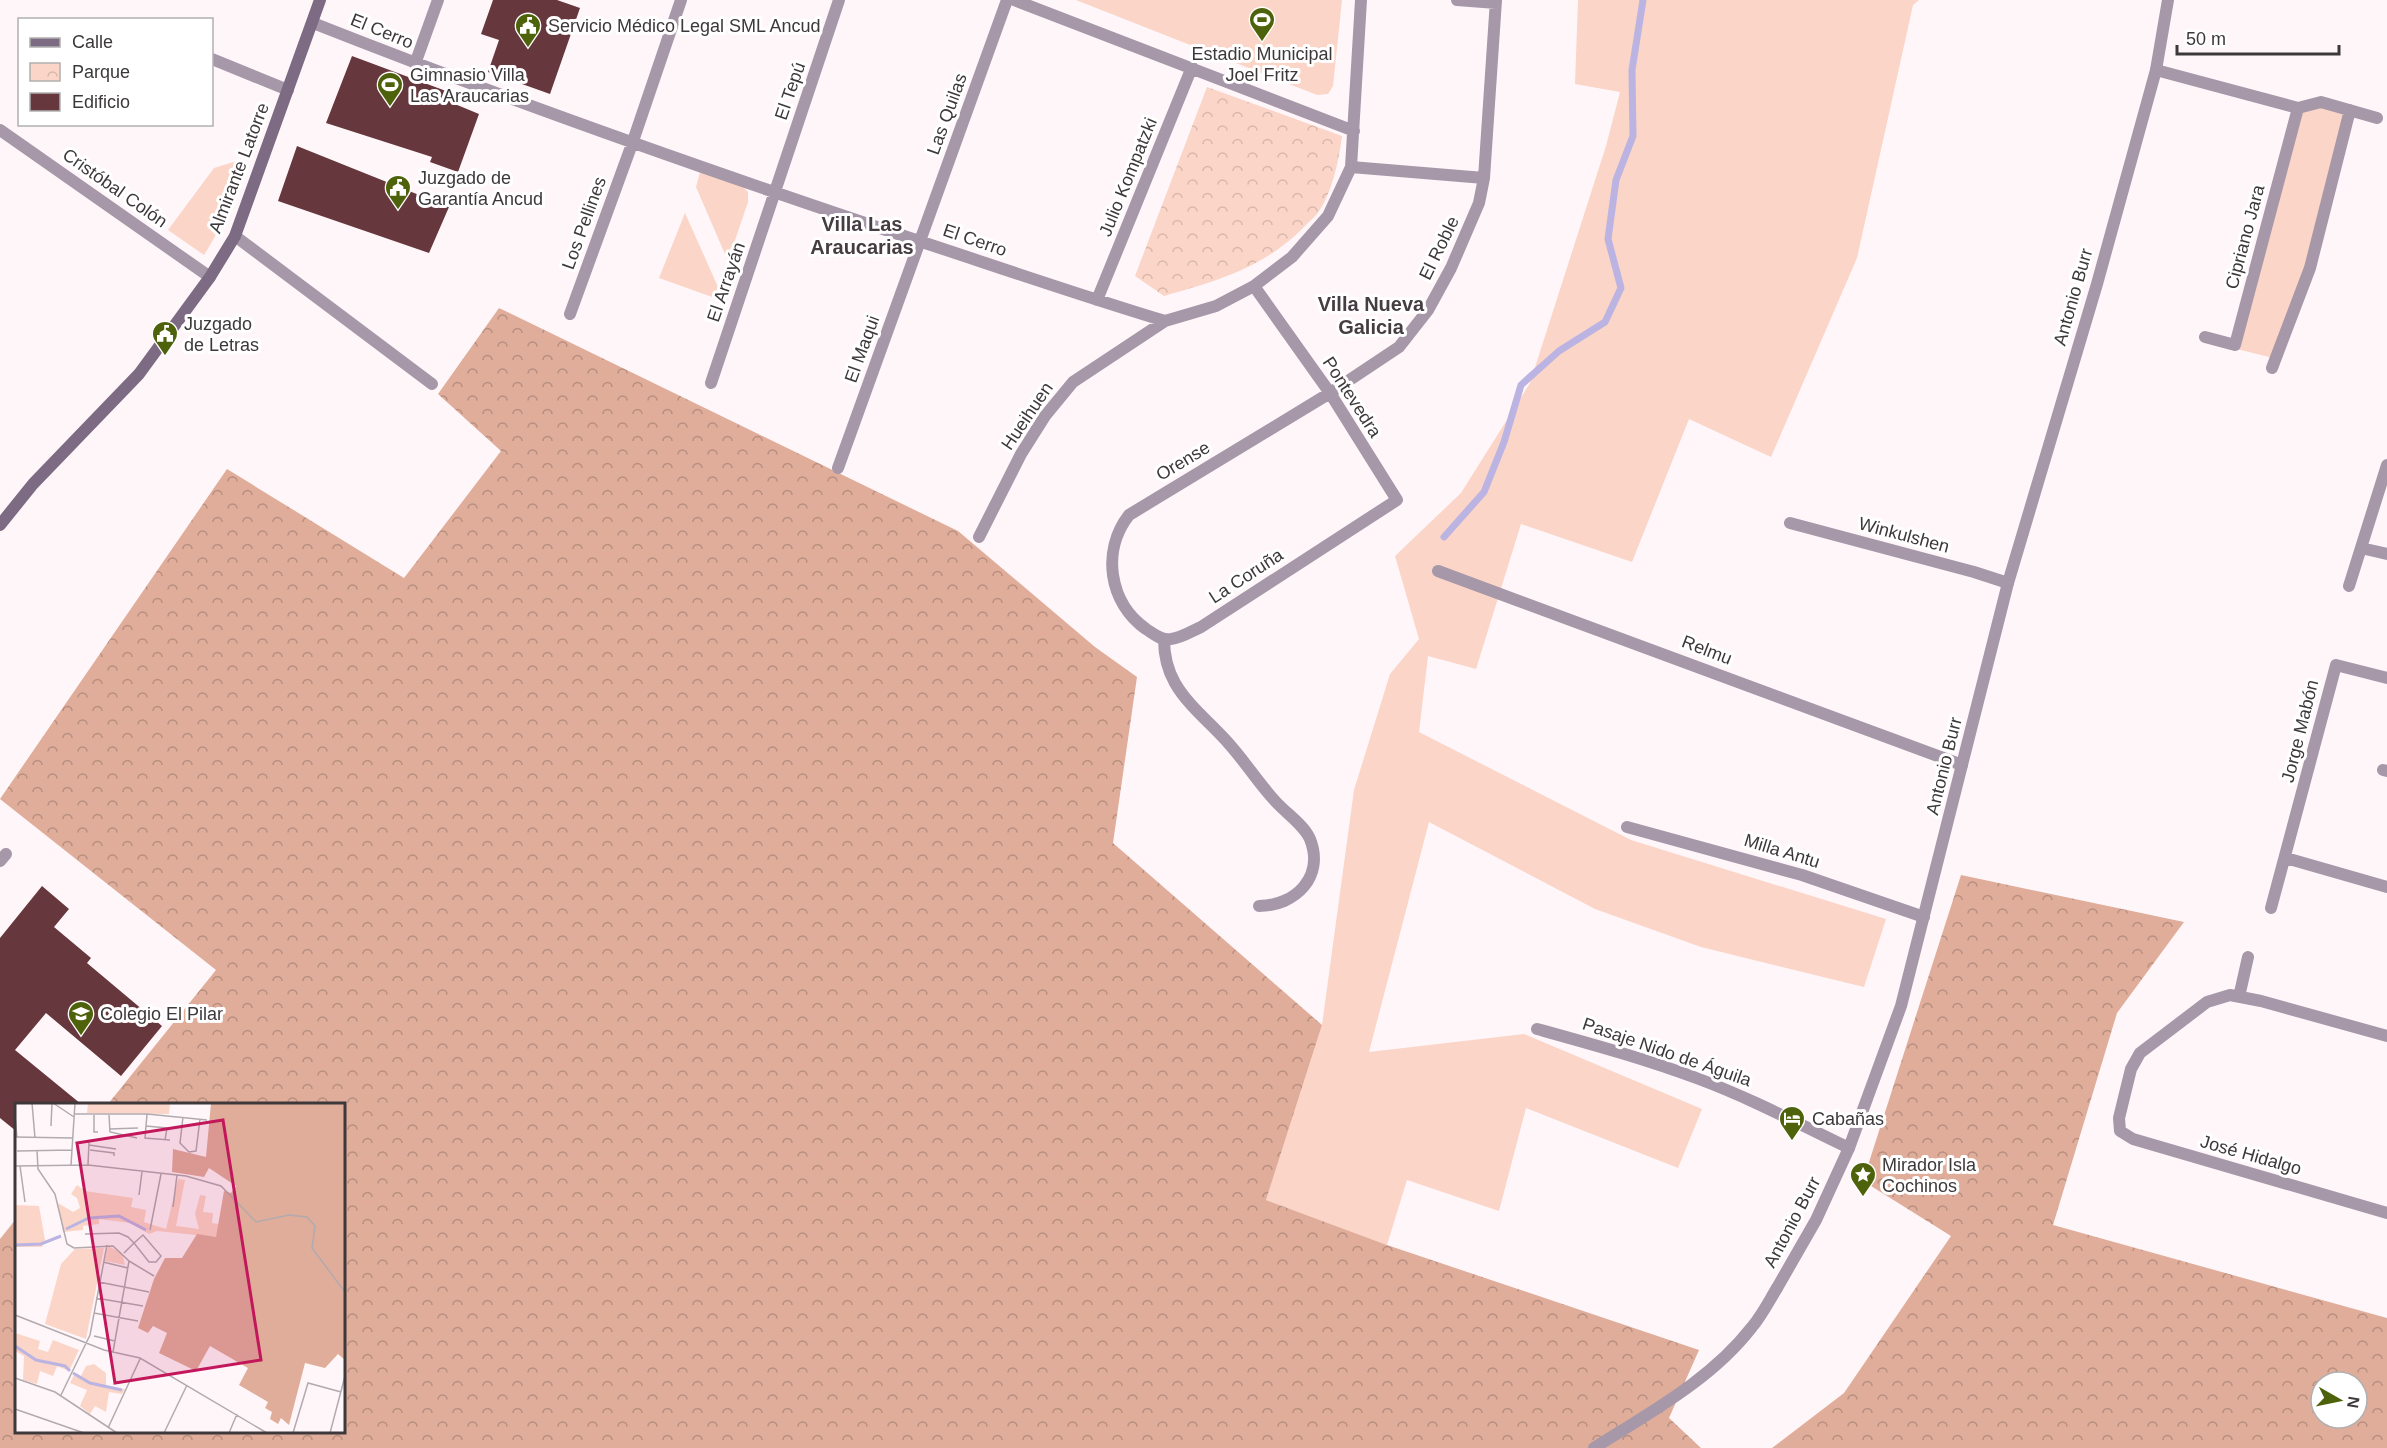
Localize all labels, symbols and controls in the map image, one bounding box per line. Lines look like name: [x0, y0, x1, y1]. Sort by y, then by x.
sports icon: Estadio Municipal Joel Fritz: [1247, 5, 1277, 43]
street label: El Cerro: [348, 9, 416, 53]
public building icon: Servicio Médico Legal SML Ancud: [513, 11, 543, 49]
place label: Servicio Médico Legal SML Ancud: [548, 16, 820, 36]
legend: [18, 18, 213, 126]
scale bar: [2177, 18, 2339, 56]
text: 50 m: [2186, 29, 2226, 49]
text: Calle: [72, 32, 113, 52]
place label: Estadio Municipal Joel Fritz: [1191, 44, 1333, 85]
street label: El Tepú: [771, 60, 809, 122]
text: Parque: [72, 62, 130, 82]
place label: Gimnasio Villa Las Araucarias: [410, 65, 529, 106]
sports icon: Gimnasio Villa Las Araucarias: [375, 70, 405, 108]
street label: Las Quilas: [923, 71, 971, 157]
text: Edificio: [72, 92, 130, 112]
street label: Almirante Latorre: [205, 100, 273, 236]
street label: Julio Kompatzki: [1095, 115, 1161, 239]
street label: Cristóbal Colón: [59, 145, 171, 231]
place label: Juzgado de Garantía Ancud: [418, 168, 543, 209]
public building icon: Juzgado de Garantía Ancud: [383, 173, 413, 211]
street label: Los Pellines: [558, 174, 610, 272]
street label: Cipriano Jara: [2221, 182, 2269, 291]
district label: Villa Las Araucarias: [810, 213, 914, 258]
street label: El Roble: [1415, 213, 1463, 283]
street label: El Cerro: [941, 220, 1009, 260]
street label: El Arrayán: [703, 239, 749, 325]
street label: Antonio Burr: [2050, 246, 2096, 348]
district label: Villa Nueva Galicia: [1318, 293, 1425, 338]
street label: El Maqui: [841, 313, 883, 385]
place label: Juzgado de Letras: [184, 314, 259, 355]
public building icon: Juzgado de Letras: [150, 319, 180, 357]
street label: Pontevedra: [1319, 353, 1386, 442]
street label: Hueihuen: [997, 378, 1057, 454]
street label: Orense: [1153, 437, 1213, 485]
street label: Winkulshen: [1856, 513, 1952, 557]
street label: La Coruña: [1205, 544, 1288, 607]
street label: Relmu: [1679, 631, 1735, 669]
street label: Jorge Mabón: [2278, 678, 2322, 784]
street label: Antonio Burr: [1922, 715, 1966, 817]
street label: Milla Antu: [1742, 830, 1822, 872]
school or university icon: Colegio El Pilar: [66, 999, 96, 1037]
place label: Colegio El Pilar: [100, 1004, 223, 1024]
street label: Pasaje Nido de Águila: [1580, 1014, 1755, 1091]
inset map: [15, 1103, 345, 1433]
hotel icon: Cabañas: [1777, 1104, 1807, 1142]
place label: Cabañas: [1812, 1109, 1884, 1129]
street label: José Hidalgo: [2198, 1131, 2304, 1179]
place label: Mirador Isla Cochinos: [1882, 1155, 1977, 1196]
place icon: Mirador Isla Cochinos: [1848, 1160, 1878, 1198]
street label: Antonio Burr: [1760, 1173, 1824, 1271]
north arrow: [2309, 1370, 2369, 1430]
text: N: [2344, 1395, 2363, 1409]

